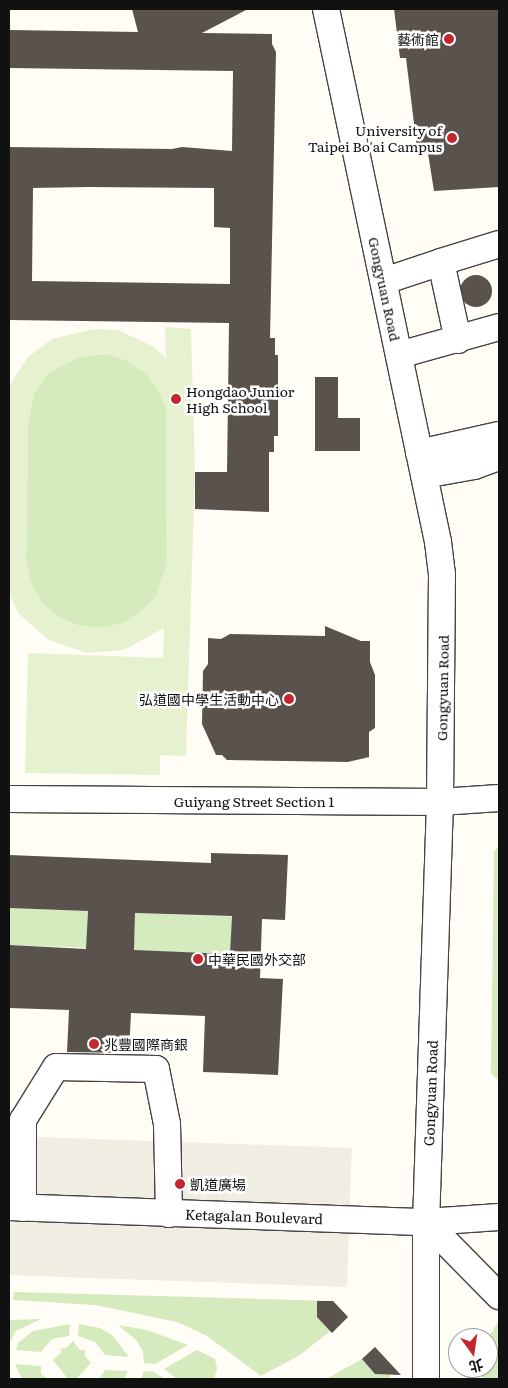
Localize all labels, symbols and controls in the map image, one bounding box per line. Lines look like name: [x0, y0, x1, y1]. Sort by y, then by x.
place label: 藝術館: [397, 31, 439, 47]
marker: 藝術館: [443, 33, 455, 45]
place label: University of Taipei Bo'ai Campus: [308, 122, 442, 154]
marker: University of Taipei Bo'ai Campus: [446, 132, 458, 144]
street label: Gongyuan Road: [366, 235, 404, 343]
place label: Hongdao Junior High School: [186, 383, 294, 416]
marker: Hongdao Junior High School: [170, 393, 182, 405]
street label: Gongyuan Road: [433, 635, 451, 741]
place label: 弘道國中學生活動中心: [139, 691, 279, 707]
marker: 弘道國中學生活動中心: [283, 693, 295, 705]
street label: Guiyang Street Section 1: [174, 793, 334, 809]
place label: 中華民國外交部: [208, 951, 306, 967]
marker: 中華民國外交部: [192, 953, 204, 965]
place label: 兆豐國際商銀: [104, 1036, 188, 1052]
marker: 兆豐國際商銀: [88, 1038, 100, 1050]
street label: Gongyuan Road: [420, 1040, 440, 1146]
place label: 凱道廣場: [190, 1176, 246, 1192]
marker: 凱道廣場: [174, 1178, 186, 1190]
street label: Ketagalan Boulevard: [185, 1205, 323, 1227]
north arrow: [448, 1328, 498, 1378]
text: 北: [467, 1355, 486, 1378]

